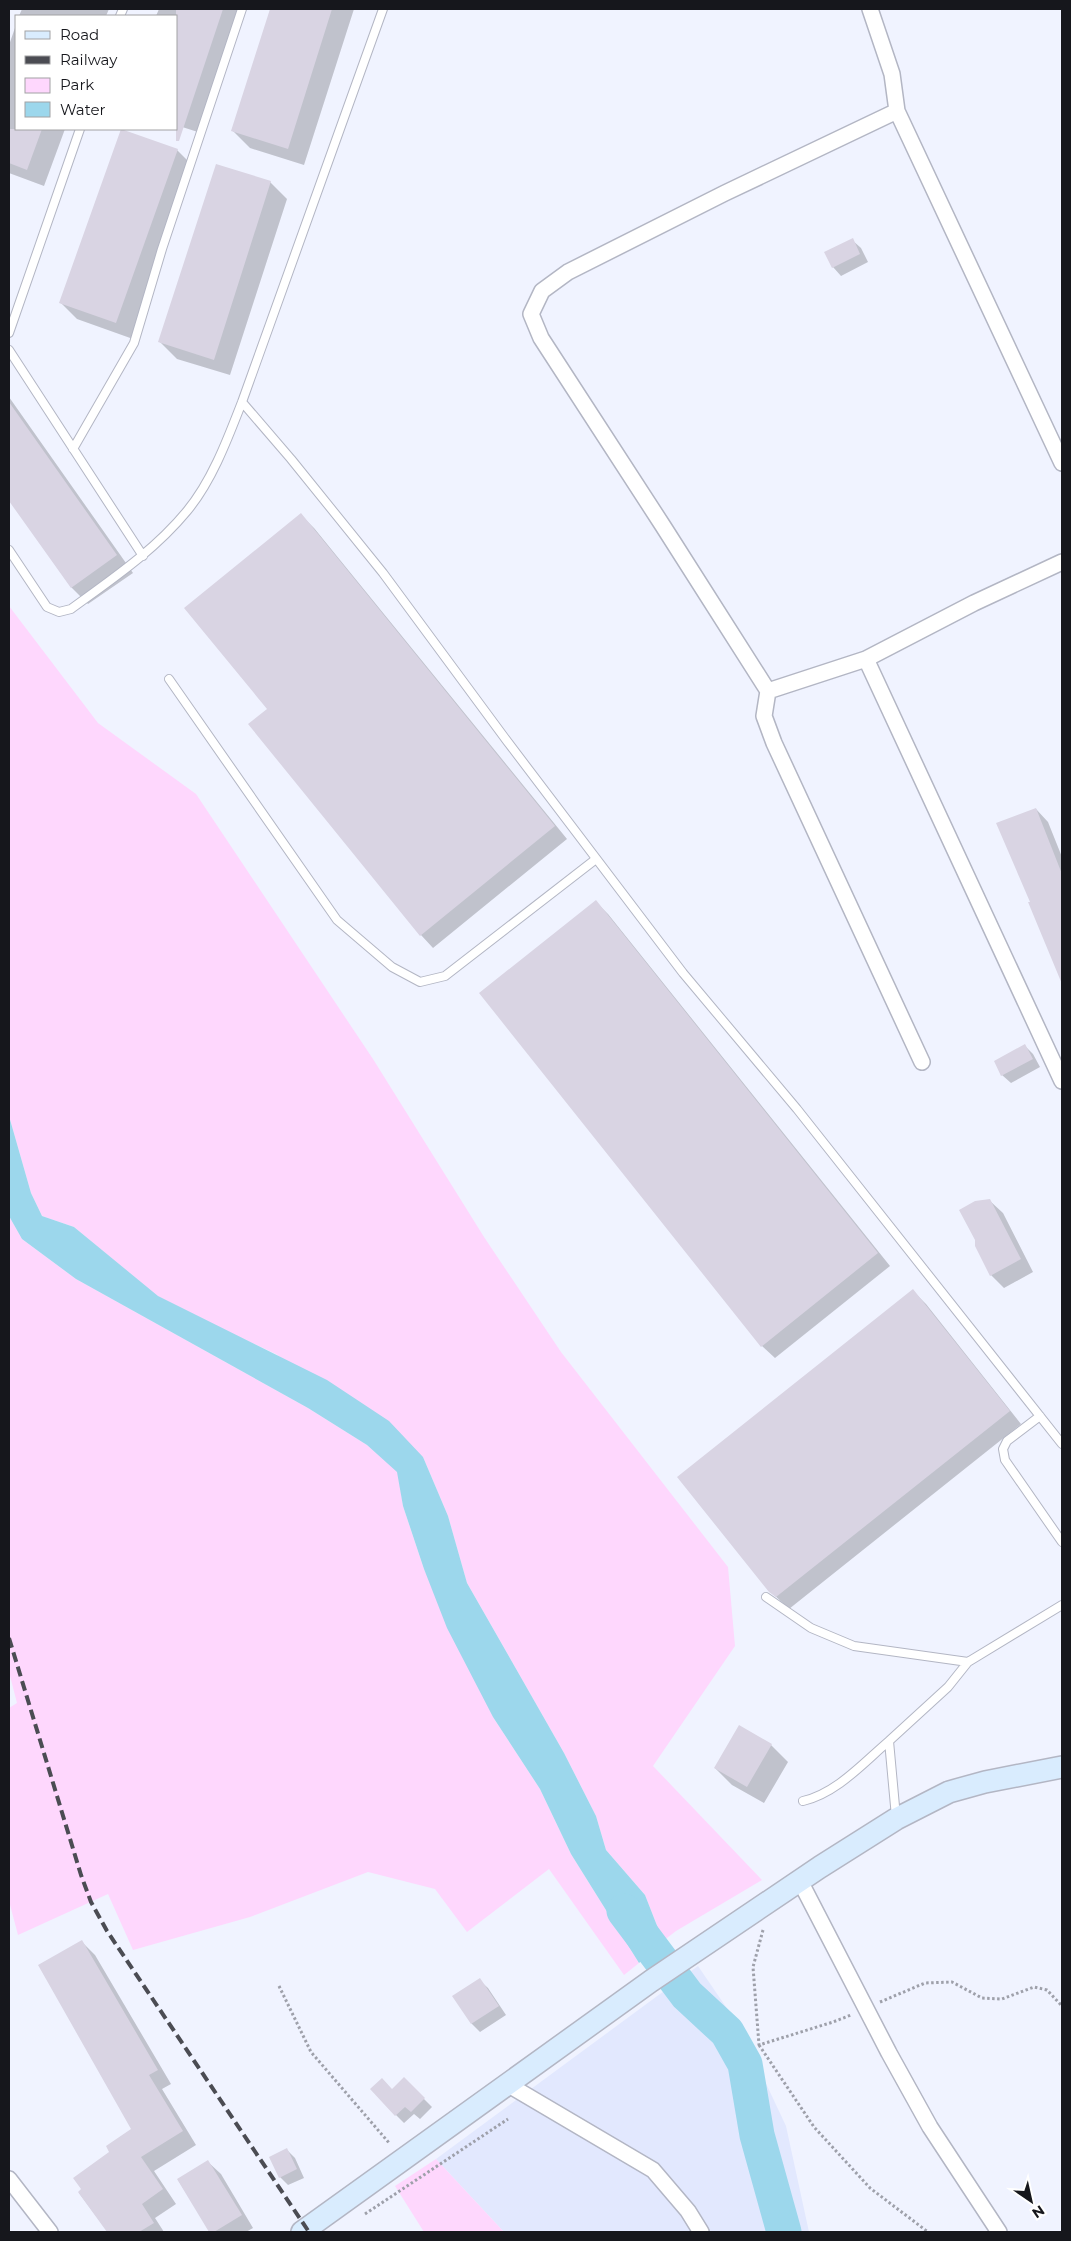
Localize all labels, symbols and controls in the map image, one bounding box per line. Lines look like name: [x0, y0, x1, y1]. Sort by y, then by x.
legend: [15, 15, 178, 130]
text: Road: [60, 25, 99, 44]
text: Railway: [60, 50, 118, 69]
text: Park: [60, 75, 94, 94]
text: Water: [60, 100, 106, 119]
north arrow: [1006, 2176, 1056, 2226]
text: N: [1029, 2201, 1048, 2222]

